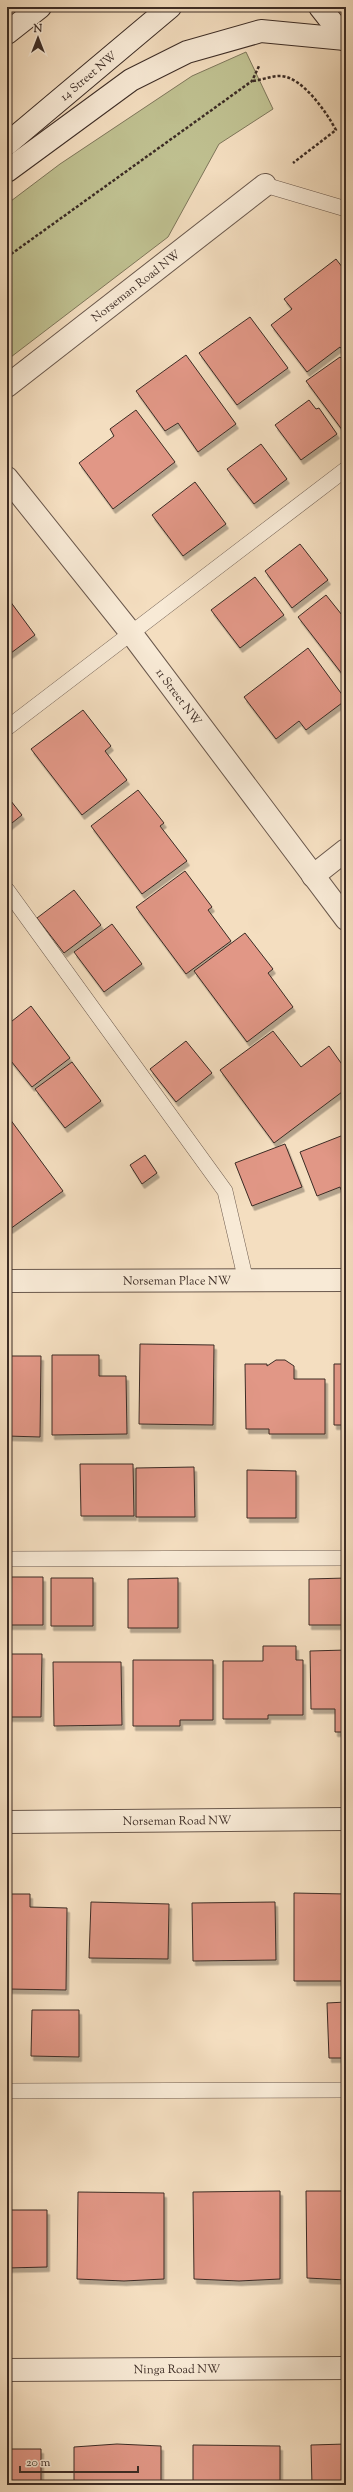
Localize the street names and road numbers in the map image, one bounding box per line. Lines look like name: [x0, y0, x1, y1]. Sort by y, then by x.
street label: 14 Street NW: [57, 47, 122, 106]
street label: Norseman Road NW: [88, 246, 185, 327]
street label: 11 Street NW: [151, 665, 206, 730]
street label: Norseman Place NW: [123, 1272, 232, 1291]
street label: Norseman Road NW: [123, 1812, 232, 1831]
street label: Ninga Road NW: [134, 2361, 221, 2379]

